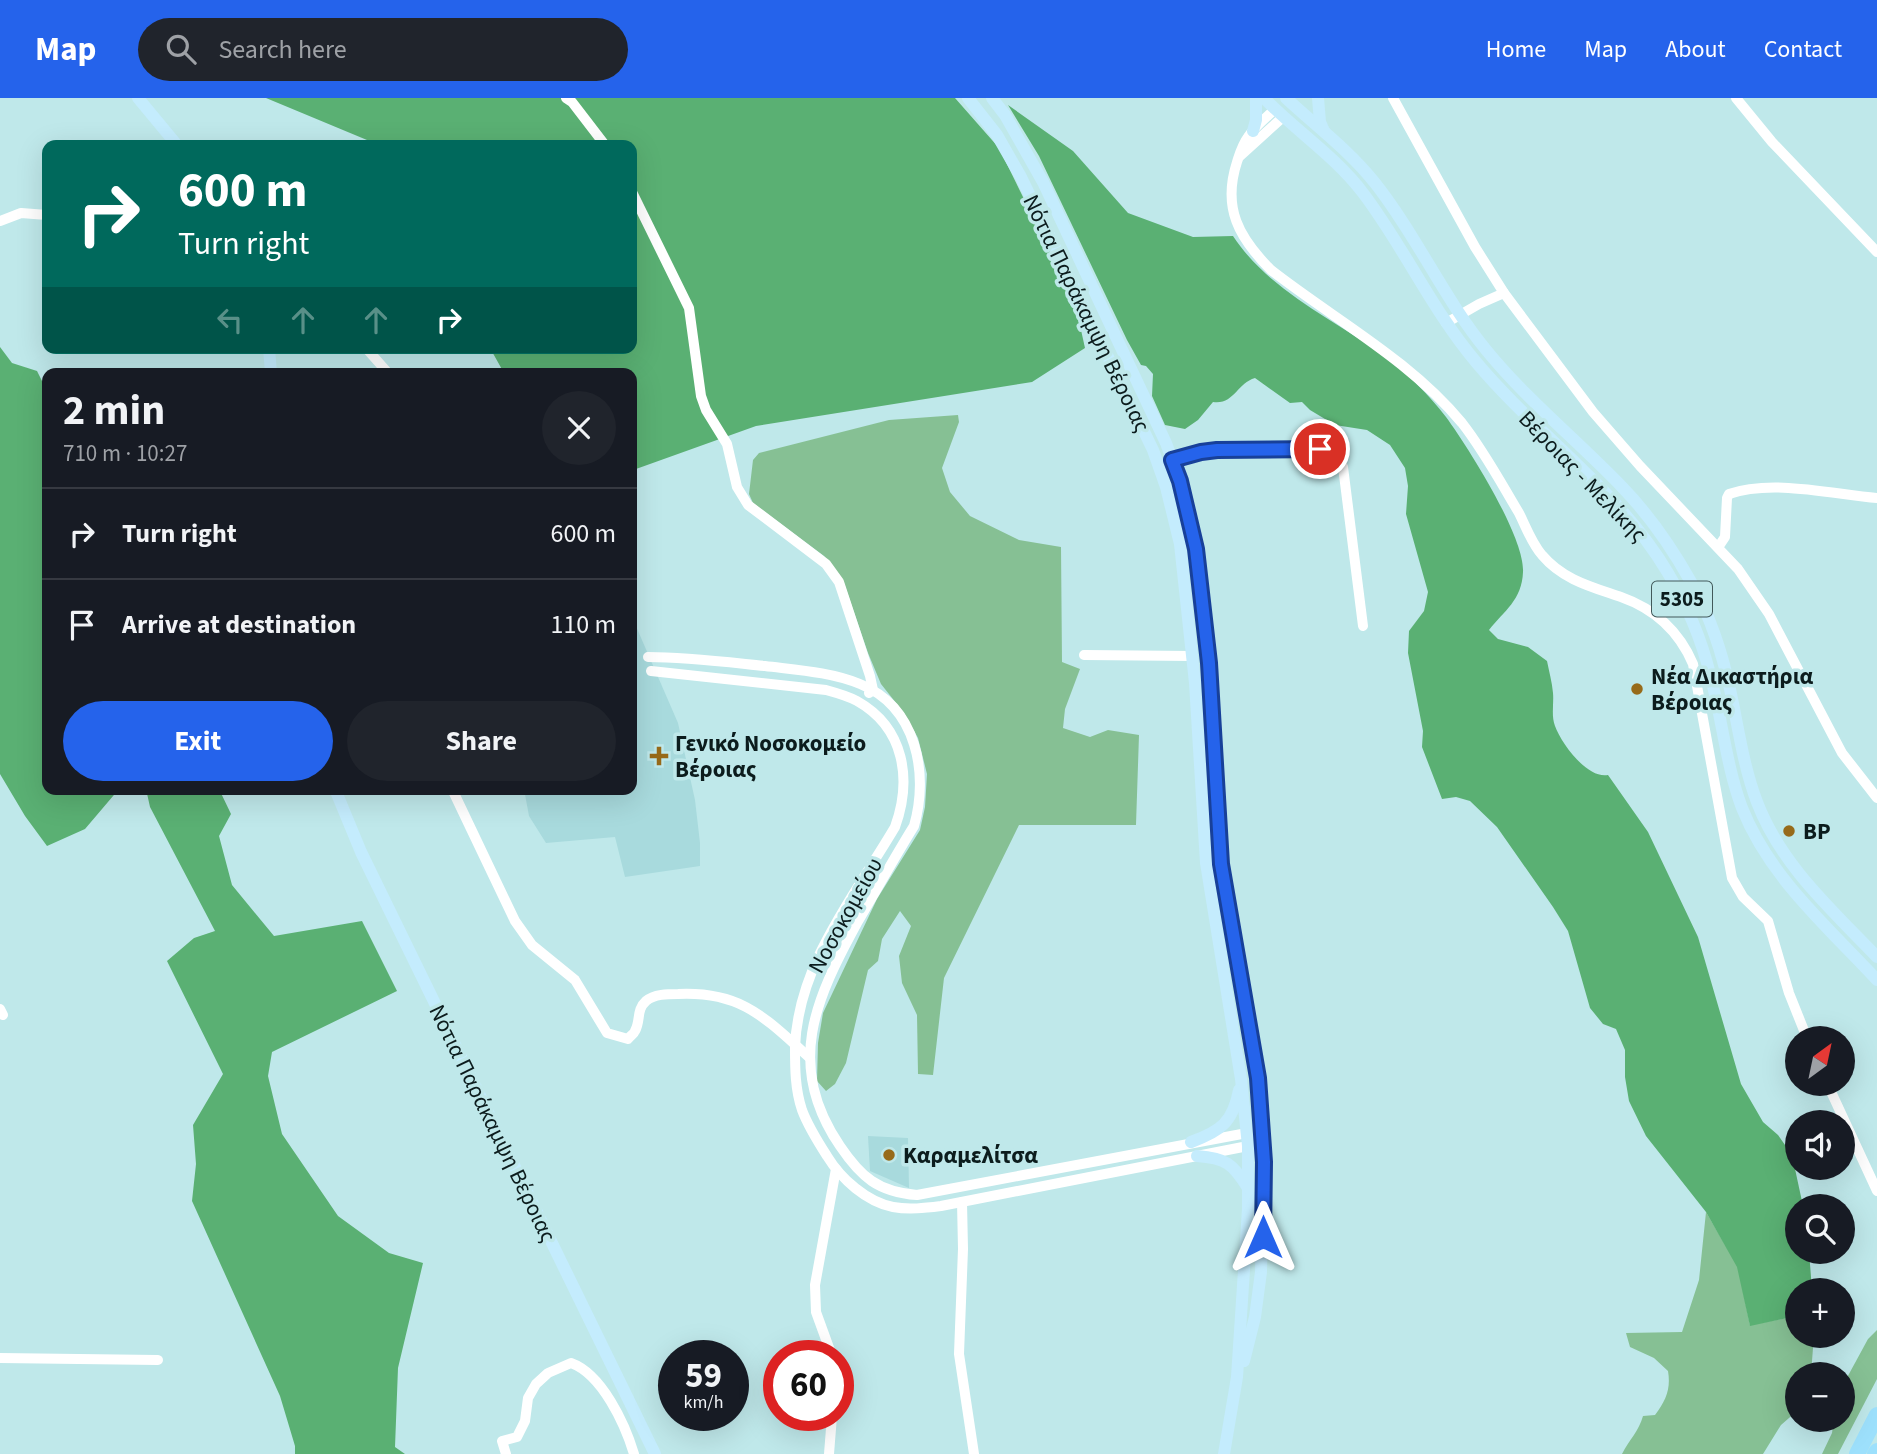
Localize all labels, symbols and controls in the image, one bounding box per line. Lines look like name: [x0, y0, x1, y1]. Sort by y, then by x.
search box: [138, 18, 628, 81]
text: Map: [35, 26, 96, 73]
icon: search: [162, 30, 200, 68]
text: Search here: [218, 31, 347, 68]
text: Home: [1486, 32, 1546, 67]
text: Map: [1584, 32, 1627, 67]
text: About: [1665, 32, 1726, 67]
text: Contact: [1764, 32, 1842, 67]
text: 600 m: [178, 156, 307, 226]
icon: right: [63, 168, 154, 259]
street label: Νότια Παράκαμψη Βέροιας: [1015, 189, 1159, 438]
text: Turn right: [178, 221, 309, 267]
icon: left: [211, 301, 249, 339]
icon: ahead: [284, 301, 322, 339]
icon: ahead: [357, 301, 395, 339]
icon: right: [430, 301, 468, 339]
text: 2 min: [63, 381, 165, 441]
button: close: [542, 391, 616, 465]
street label: Βέροιας - Μελίκης: [1511, 403, 1654, 550]
pin: [1290, 419, 1350, 479]
icon: arrive: [1301, 430, 1339, 468]
text: 710 m · 10:27: [63, 437, 187, 470]
icon: right: [63, 515, 101, 553]
text: Turn right: [122, 515, 237, 552]
text: 600 m: [550, 515, 616, 552]
road number: 5305: [1652, 582, 1712, 616]
icon: arrive: [63, 606, 101, 644]
text: Arrive at destination: [122, 606, 356, 643]
text: 110 m: [550, 606, 616, 643]
place label: Νέα Δικαστήρια Βέροιας: [1651, 660, 1814, 719]
marker: Νέα Δικαστήρια Βέροιας: [1629, 681, 1645, 697]
button: Exit: [63, 701, 333, 781]
button: Share: [347, 701, 616, 781]
place label: Γενικό Νοσοκομείο Βέροιας: [675, 727, 866, 786]
marker: Γενικό Νοσοκομείο Βέροιας: [649, 746, 669, 766]
place label: BP: [1803, 815, 1831, 848]
marker: BP: [1781, 823, 1797, 839]
street label: Νοσοκομείου: [800, 851, 891, 979]
street label: Νότια Παράκαμψη Βέροιας: [421, 999, 565, 1248]
north arrow: [1785, 1026, 1855, 1096]
map controls: [1785, 1026, 1855, 1432]
button: sound: [1785, 1110, 1855, 1180]
place label: Καραμελίτσα: [903, 1139, 1038, 1172]
marker: Καραμελίτσα: [881, 1147, 897, 1163]
button: search: [1785, 1194, 1855, 1264]
position arrow: [1226, 1200, 1300, 1274]
button: +: [1785, 1278, 1855, 1348]
speed limit sign: 60: [763, 1340, 854, 1431]
text: 59: [685, 1351, 722, 1401]
button: −: [1785, 1362, 1855, 1432]
text: km/h: [684, 1390, 723, 1415]

